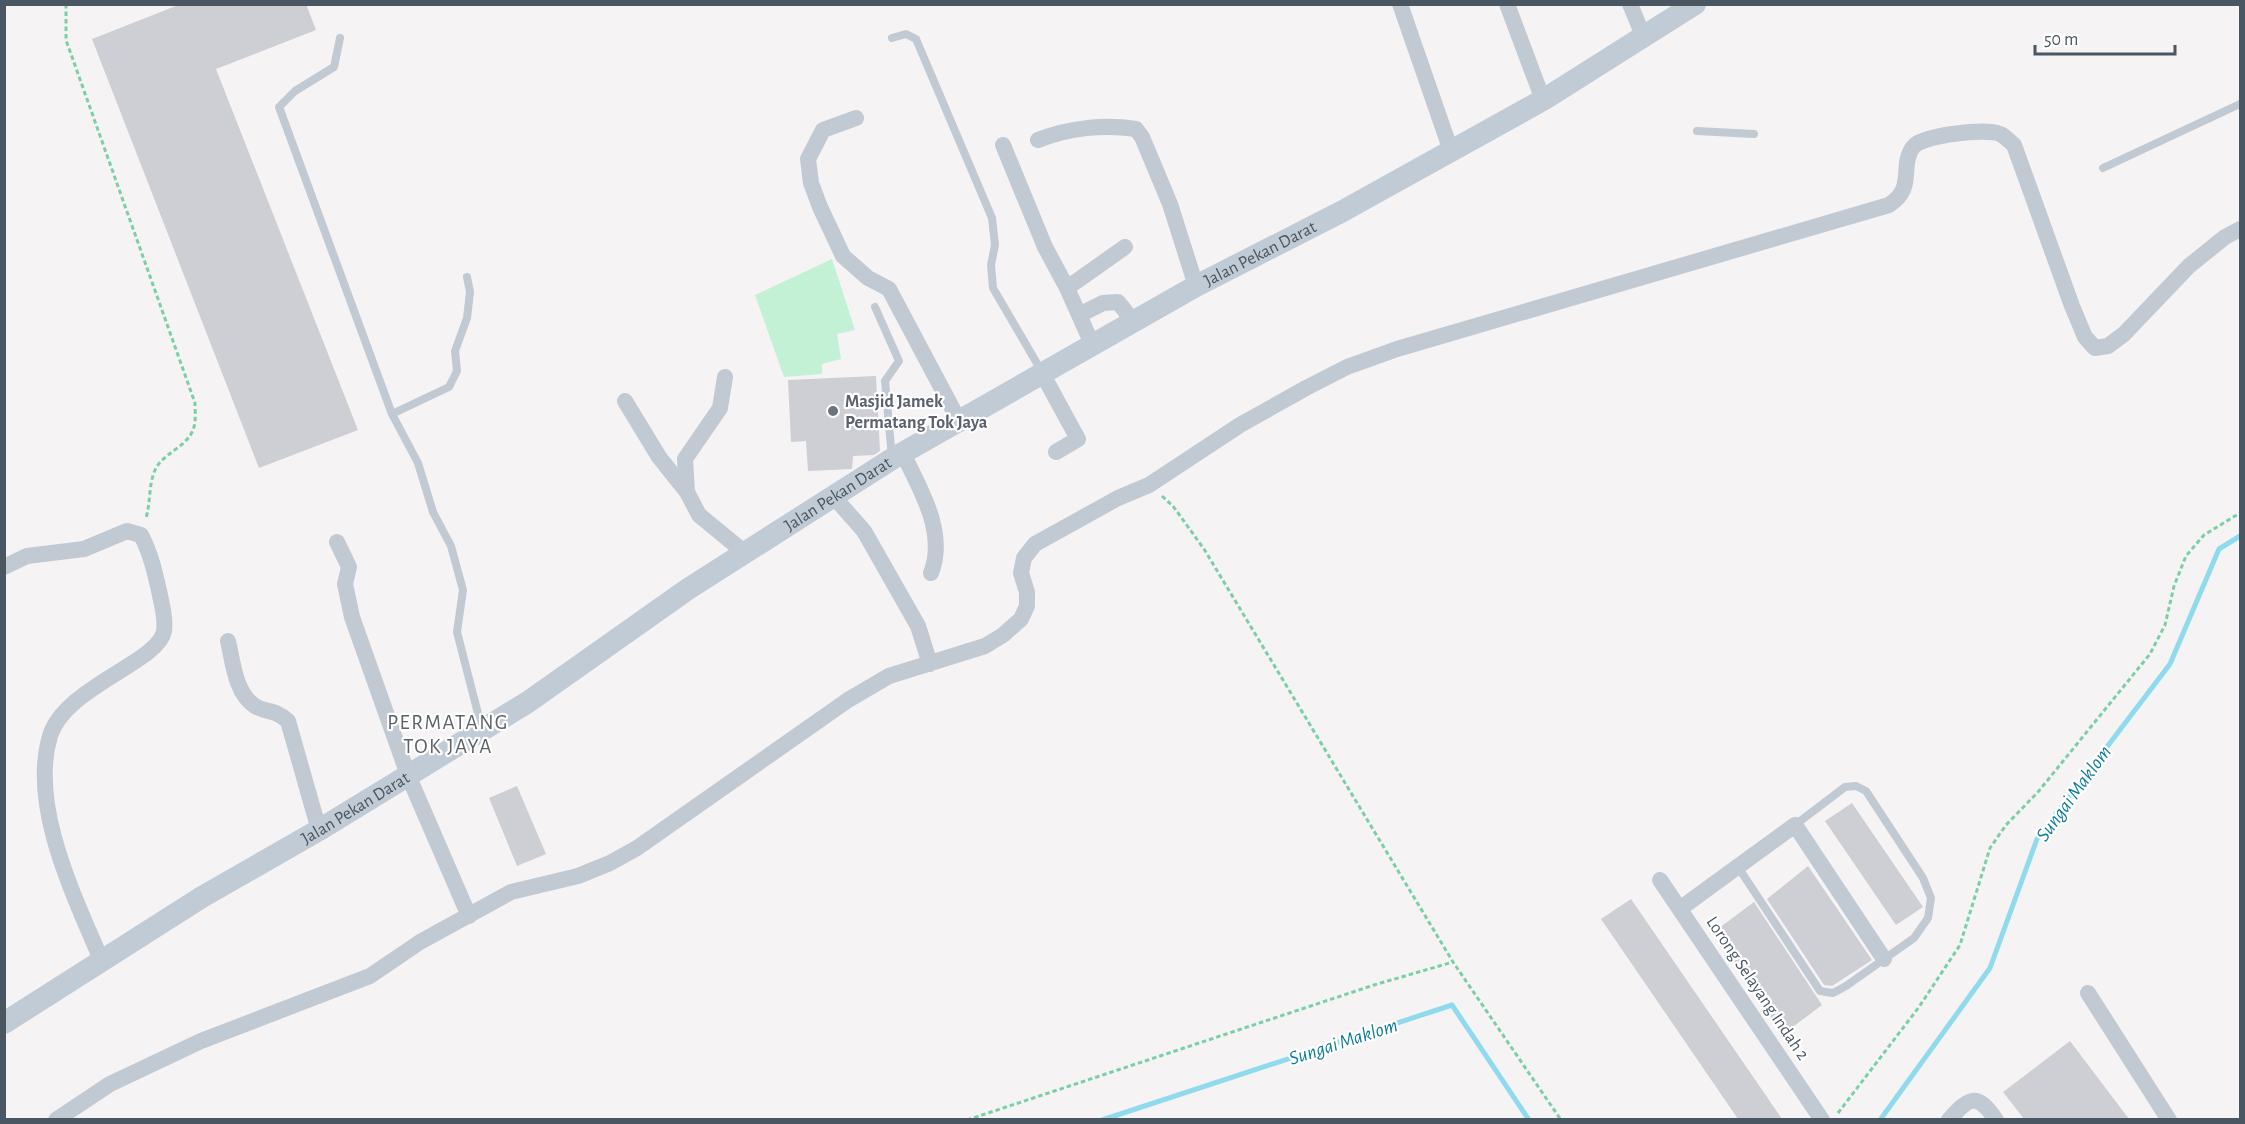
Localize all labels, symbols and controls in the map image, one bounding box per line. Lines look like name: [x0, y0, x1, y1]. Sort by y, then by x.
scale bar: [2035, 18, 2174, 56]
text: 50 m: [2044, 31, 2078, 49]
street label: Jalan Pekan Darat: [1202, 218, 1320, 290]
place label: Masjid Jamek Permatang Tok Jaya: [845, 393, 988, 432]
marker: Masjid Jamek Permatang Tok Jaya: [826, 404, 840, 418]
street label: Jalan Pekan Darat: [781, 454, 895, 535]
district label: PERMATANG TOK JAYA: [387, 712, 509, 757]
water label: Sungai Maklom: [2033, 742, 2115, 845]
street label: Jalan Pekan Darat: [298, 769, 413, 848]
street label: Lorong Selayang Indah 2: [1702, 913, 1812, 1064]
water label: Sungai Maklom: [1287, 1015, 1400, 1069]

